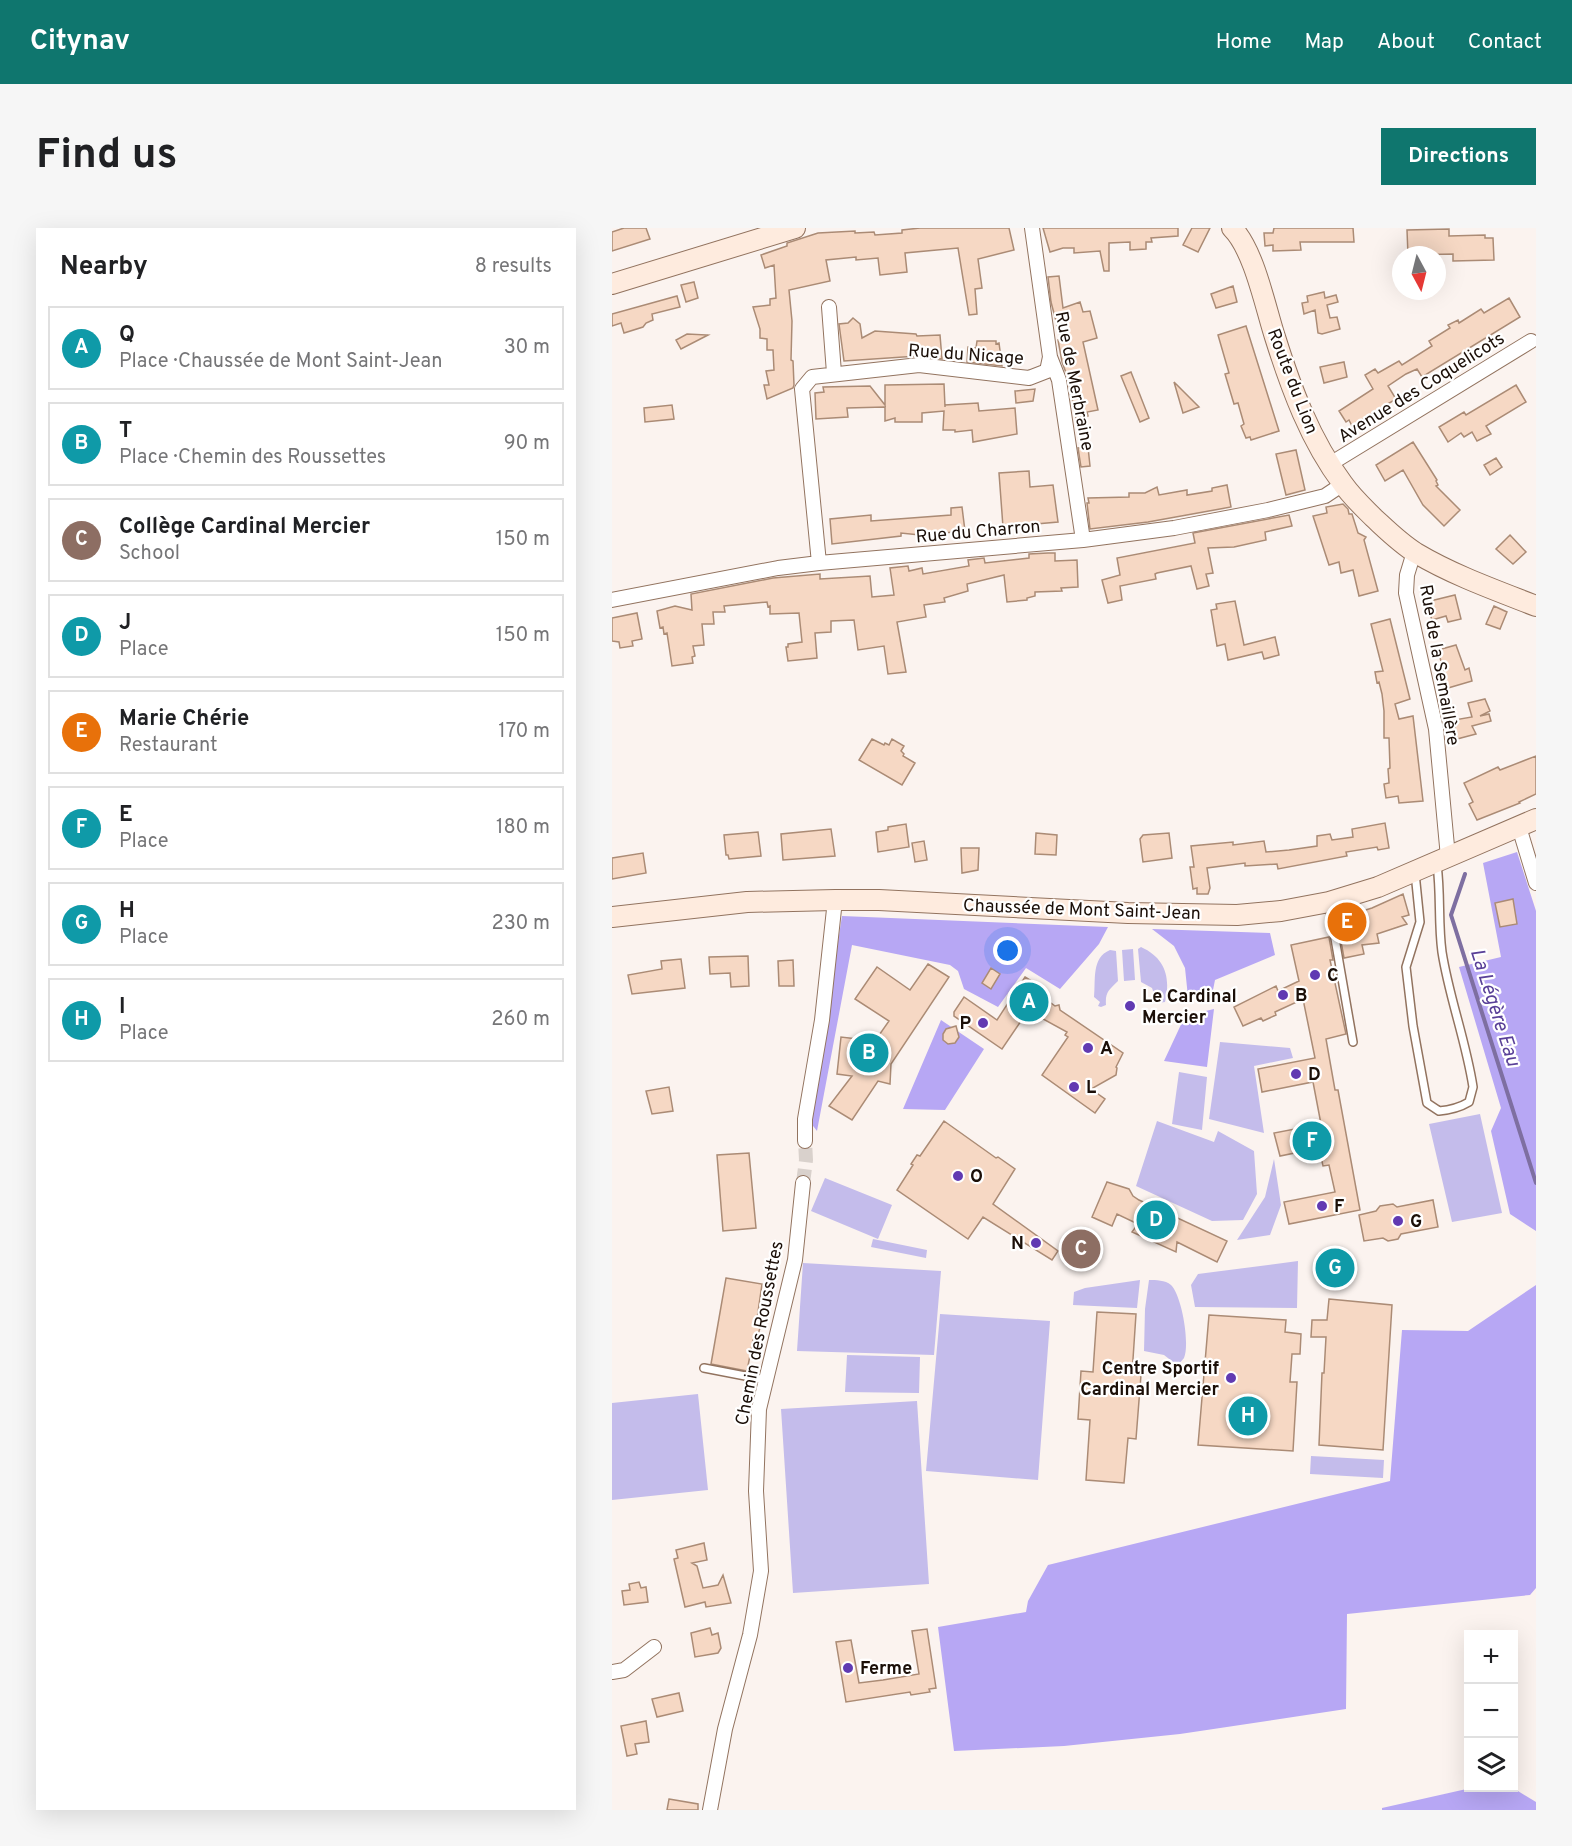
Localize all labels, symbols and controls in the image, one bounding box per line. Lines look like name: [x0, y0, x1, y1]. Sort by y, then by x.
text: Citynav: [30, 24, 130, 60]
text: Home: [1216, 29, 1272, 56]
text: Map: [1305, 29, 1344, 56]
text: About: [1377, 29, 1435, 56]
text: Contact: [1468, 29, 1542, 56]
button: Directions: [1381, 128, 1536, 185]
text: Find us: [36, 130, 177, 183]
north arrow: [1392, 246, 1446, 300]
text: Nearby: [60, 251, 148, 284]
text: 8 results: [475, 254, 552, 280]
street label: Rue de Merbraine: [1049, 310, 1098, 453]
text: Q: [119, 322, 135, 349]
street label: Route du Lion: [1261, 325, 1322, 438]
street label: Avenue des Coquelicots: [1334, 328, 1509, 449]
text: A: [74, 335, 89, 361]
text: 30 m: [504, 335, 550, 361]
street label: Rue du Nicage: [907, 340, 1024, 371]
text: Place · Chaussée de Mont Saint-Jean: [119, 349, 442, 375]
text: T: [119, 418, 132, 445]
text: B: [75, 431, 88, 457]
text: 90 m: [504, 431, 550, 457]
text: Place · Chemin des Roussettes: [119, 445, 386, 471]
text: Collège Cardinal Mercier: [119, 514, 370, 541]
street label: Rue du Charron: [915, 516, 1042, 549]
text: C: [75, 527, 88, 553]
text: 150 m: [496, 527, 550, 553]
text: School: [119, 541, 180, 567]
street label: Rue de la Semaillère: [1413, 583, 1464, 748]
text: J: [119, 610, 131, 637]
text: D: [74, 623, 89, 649]
text: 150 m: [496, 623, 550, 649]
text: Place: [119, 637, 169, 663]
text: Marie Chérie: [119, 706, 249, 733]
text: E: [75, 719, 88, 745]
text: 170 m: [498, 719, 550, 745]
text: Restaurant: [119, 733, 218, 759]
text: E: [119, 802, 133, 829]
text: F: [76, 815, 87, 841]
text: 180 m: [496, 815, 550, 841]
text: Place: [119, 829, 169, 855]
street label: Chaussée de Mont Saint-Jean: [963, 895, 1201, 926]
text: H: [119, 898, 135, 925]
pin: E: [1328, 900, 1366, 944]
text: G: [75, 911, 88, 937]
text: 230 m: [491, 911, 550, 937]
text: Place: [119, 925, 169, 951]
your location: [993, 936, 1022, 965]
water label: La Légère Eau: [1463, 945, 1526, 1071]
place label: C: [1327, 965, 1339, 988]
marker: C: [1308, 968, 1322, 982]
pin: A: [1010, 980, 1048, 1024]
place label: B: [1295, 985, 1307, 1008]
place label: Le Cardinal Mercier: [1142, 986, 1237, 1030]
marker: B: [1276, 988, 1290, 1002]
text: I: [119, 994, 126, 1021]
marker: Le Cardinal Mercier: [1123, 999, 1137, 1013]
text: H: [74, 1007, 89, 1033]
text: 260 m: [491, 1007, 550, 1033]
place label: P: [960, 1013, 972, 1036]
marker: P: [976, 1016, 990, 1030]
text: Place: [119, 1021, 169, 1047]
pin: B: [850, 1030, 888, 1076]
place label: A: [1100, 1038, 1113, 1061]
marker: A: [1081, 1041, 1095, 1055]
place label: D: [1308, 1064, 1321, 1087]
marker: D: [1289, 1067, 1303, 1081]
place label: L: [1086, 1077, 1096, 1100]
marker: L: [1067, 1080, 1081, 1094]
pin: F: [1292, 1118, 1332, 1164]
place label: O: [970, 1166, 983, 1189]
marker: O: [951, 1169, 965, 1183]
place label: F: [1334, 1196, 1344, 1219]
pin: D: [1136, 1198, 1176, 1242]
marker: F: [1315, 1199, 1329, 1213]
place label: G: [1410, 1211, 1422, 1234]
marker: G: [1391, 1214, 1405, 1228]
pin: C: [1062, 1226, 1100, 1272]
place label: N: [1011, 1233, 1024, 1256]
marker: N: [1029, 1236, 1043, 1250]
street label: Chemin des Roussettes: [731, 1239, 790, 1427]
pin: G: [1316, 1246, 1354, 1290]
place label: Centre Sportif Cardinal Mercier: [1080, 1358, 1219, 1402]
marker: Centre Sportif Cardinal Mercier: [1224, 1371, 1238, 1385]
pin: H: [1228, 1394, 1268, 1438]
map controls: [1464, 1630, 1518, 1792]
button: +: [1464, 1630, 1518, 1684]
place label: Ferme: [860, 1658, 912, 1681]
marker: Ferme: [841, 1661, 855, 1675]
button: −: [1464, 1684, 1518, 1738]
button: layers: [1464, 1738, 1518, 1792]

